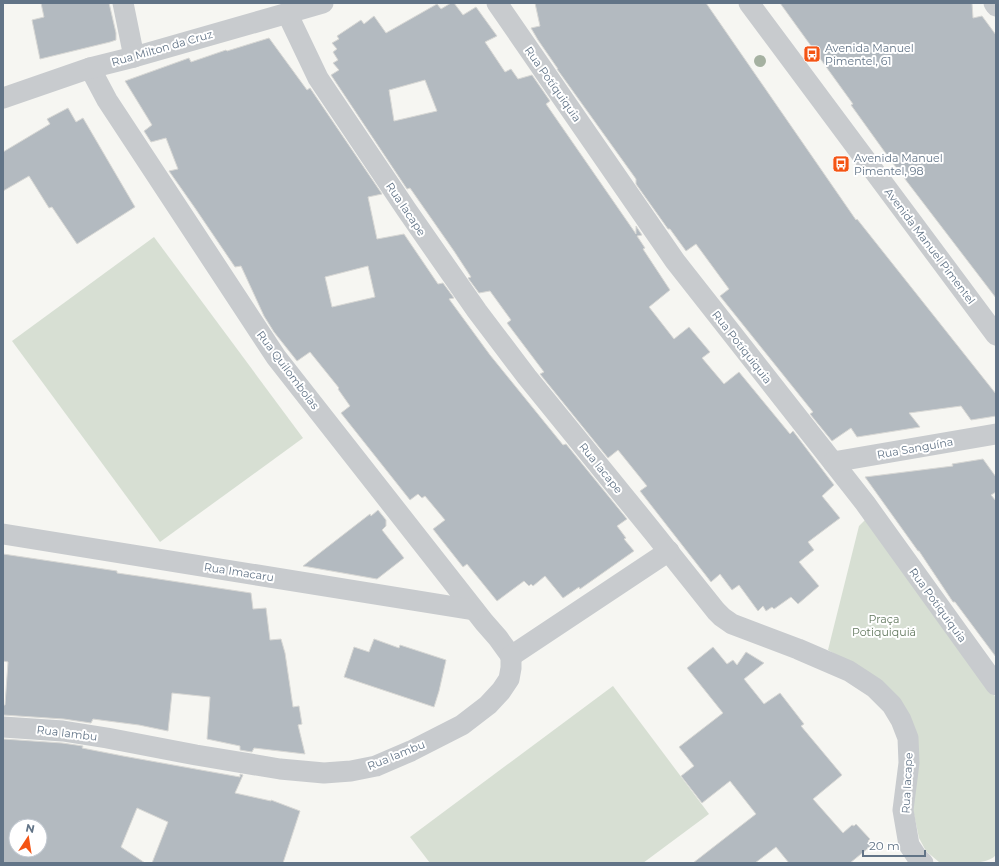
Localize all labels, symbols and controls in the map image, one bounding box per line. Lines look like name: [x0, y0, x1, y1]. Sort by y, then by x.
street label: Rua Milton da Cruz: [110, 27, 215, 69]
place label: Avenida Manuel Pimentel, 61: [825, 41, 914, 68]
street label: Rua Potíquiquia: [522, 44, 584, 124]
bus stop icon: Avenida Manuel Pimentel, 61: [802, 44, 822, 64]
place label: Avenida Manuel Pimentel, 98: [854, 151, 943, 178]
bus stop icon: Avenida Manuel Pimentel, 98: [831, 154, 851, 174]
street label: Rua Iacape: [383, 180, 429, 239]
street label: Avenida Manuel Pimentel: [882, 185, 978, 307]
street label: Rua Potíquiquia: [709, 308, 775, 386]
street label: Rua Quilombolas: [254, 328, 323, 413]
street label: Rua Sanguína: [876, 434, 954, 462]
street label: Rua Iacape: [576, 440, 626, 497]
street label: Rua Imacaru: [203, 560, 275, 584]
street label: Rua Potíquiquia: [906, 565, 970, 645]
park label: Praça Potiquiquiá: [852, 612, 916, 639]
street label: Rua Iambu: [36, 722, 98, 744]
street label: Rua Iambu: [365, 737, 427, 773]
street label: Rua Iacape: [898, 752, 916, 814]
north arrow: [8, 818, 48, 858]
text: N: [24, 820, 36, 836]
scale bar: [863, 832, 925, 858]
text: 20 m: [869, 838, 900, 853]

